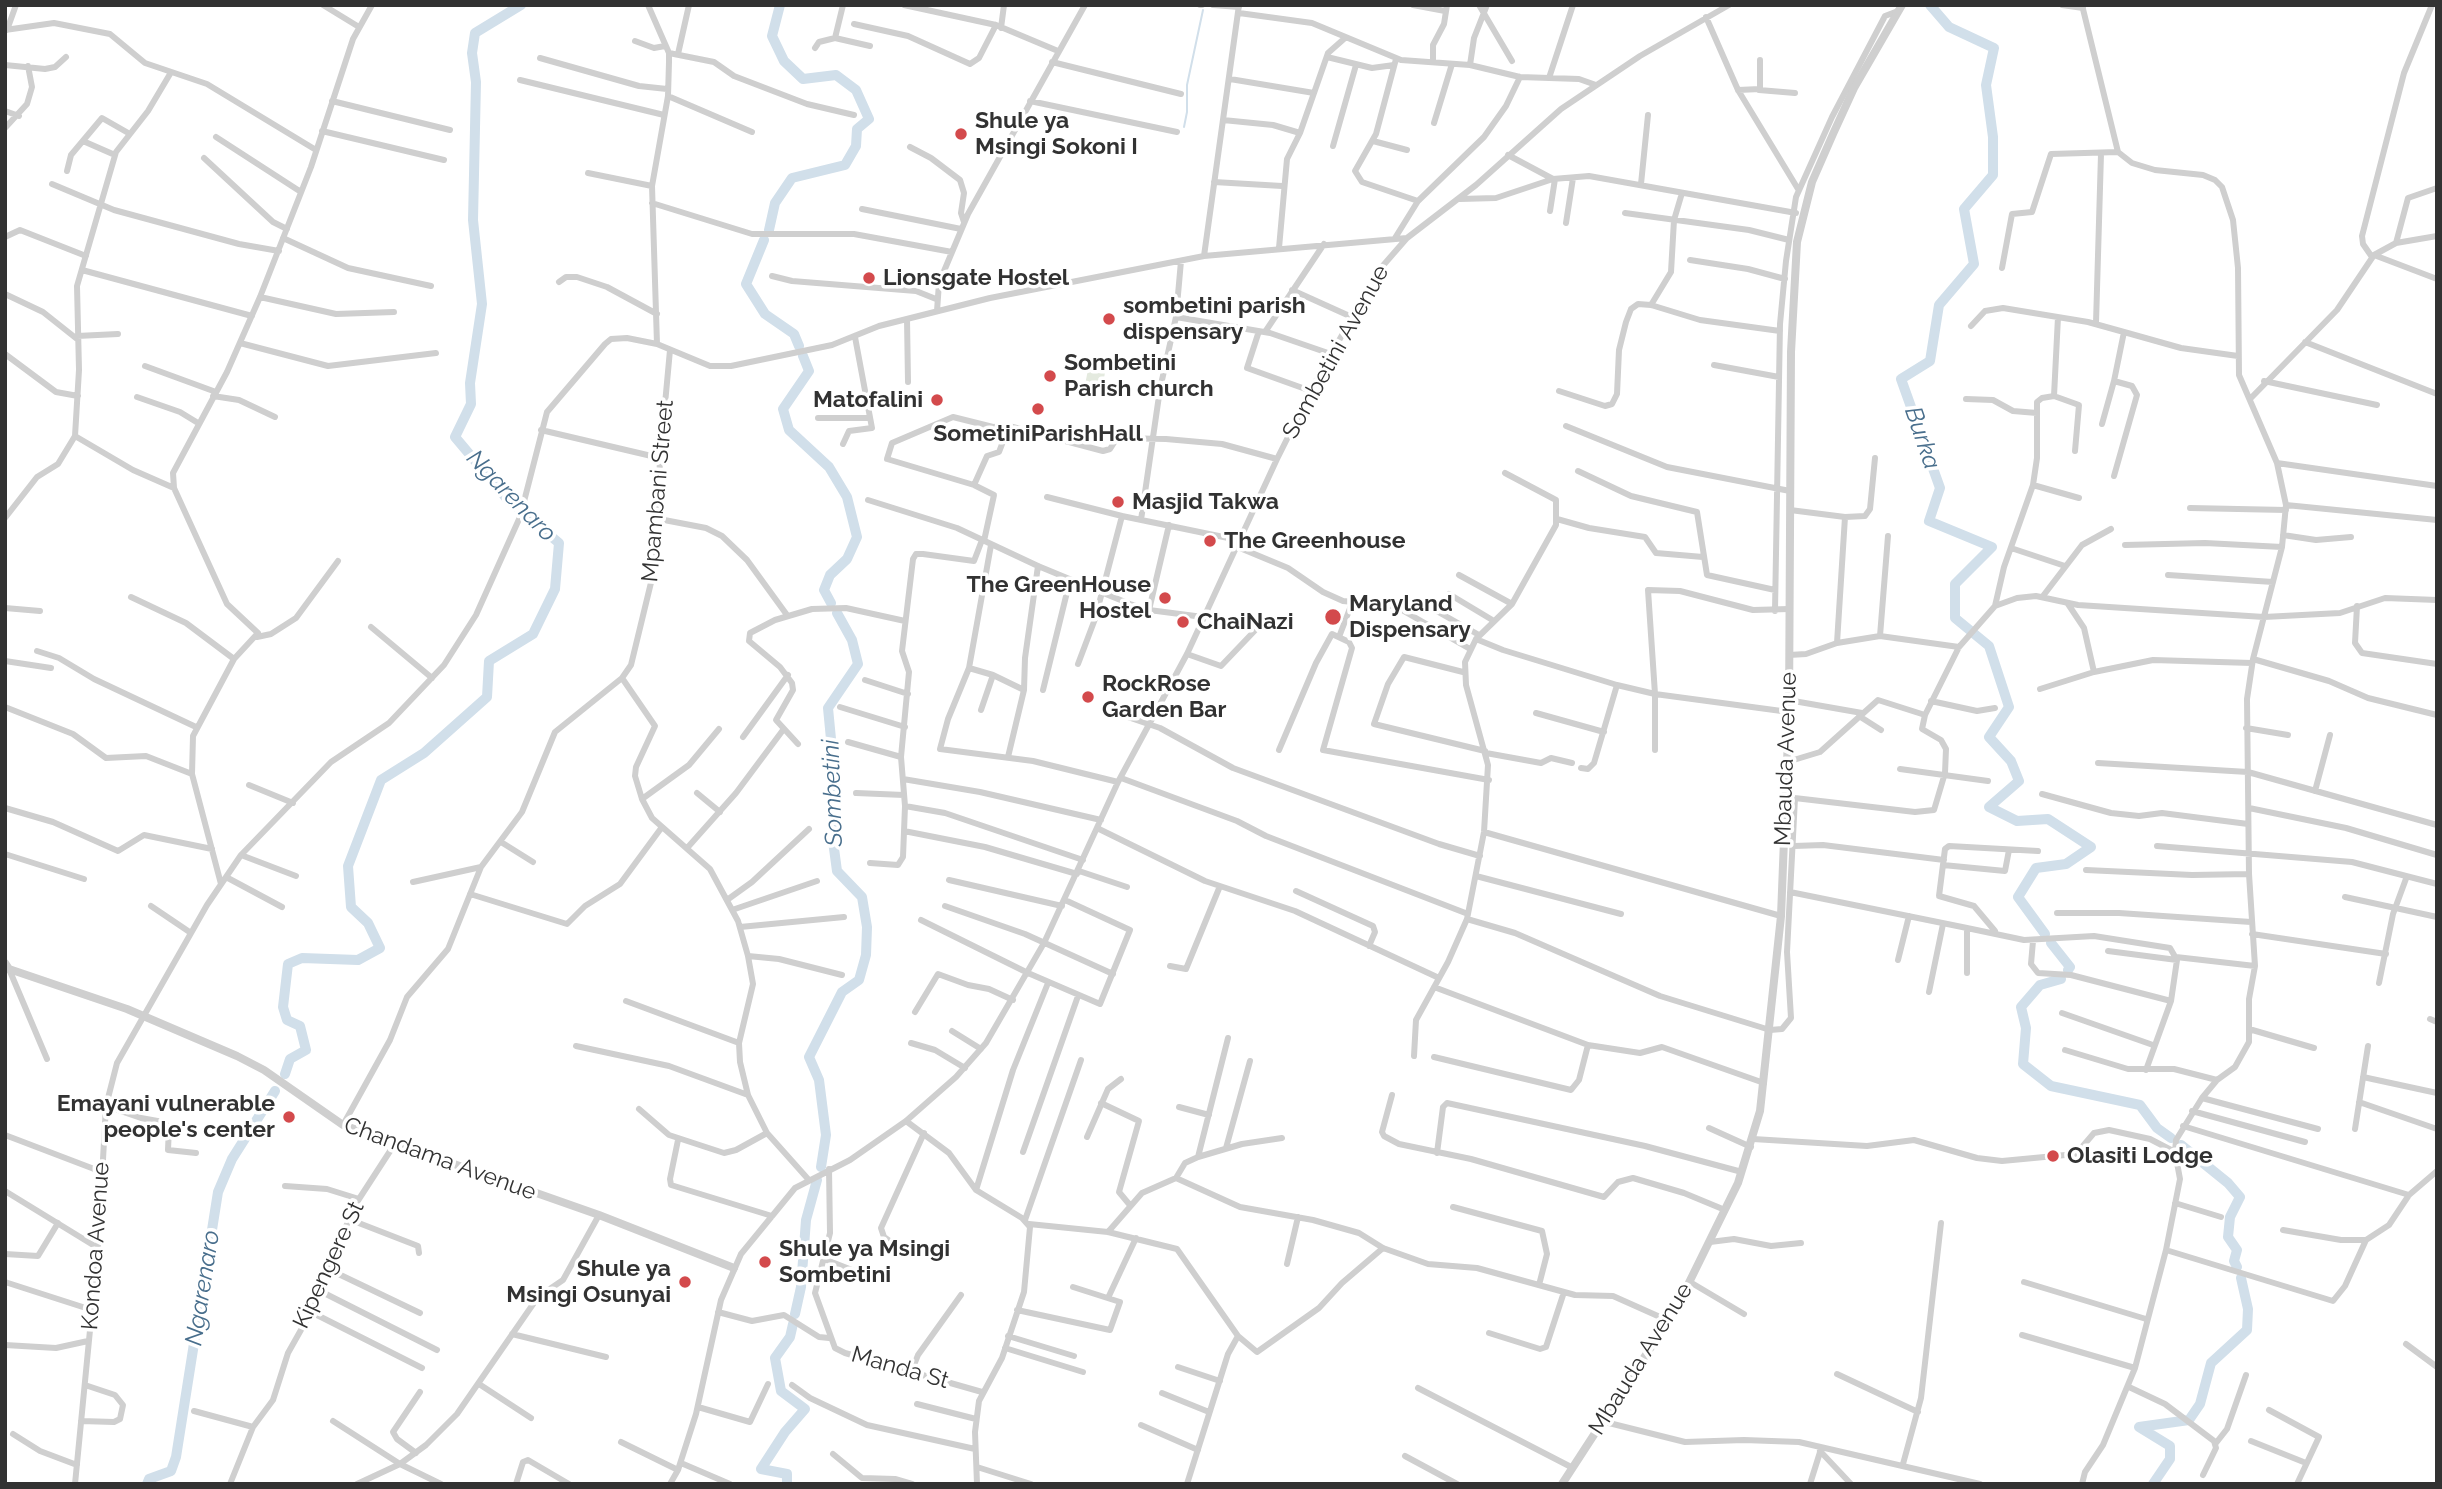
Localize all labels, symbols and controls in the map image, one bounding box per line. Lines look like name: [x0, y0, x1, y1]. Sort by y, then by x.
place label: Shule ya Msingi Sokoni I: [975, 107, 1138, 161]
marker: Shule ya Msingi Sokoni I: [953, 126, 969, 142]
street label: Sombetini Avenue: [1277, 260, 1395, 444]
place label: Lionsgate Hostel: [883, 264, 1069, 292]
marker: Lionsgate Hostel: [861, 270, 877, 286]
place label: sombetini parish dispensary: [1123, 292, 1306, 346]
marker: sombetini parish dispensary: [1101, 311, 1117, 327]
place label: Sombetini Parish church: [1064, 349, 1214, 403]
marker: Sombetini Parish church: [1042, 368, 1058, 384]
place label: Matofalini: [813, 386, 923, 414]
marker: Matofalini: [929, 392, 945, 408]
street label: Mpambani Street: [636, 399, 680, 583]
marker: SometiniParishHall: [1030, 401, 1046, 417]
water label: Burka: [1898, 403, 1946, 473]
place label: SometiniParishHall: [933, 420, 1143, 448]
water label: Ngarenaro: [460, 444, 562, 548]
place label: Masjid Takwa: [1132, 488, 1279, 516]
marker: Masjid Takwa: [1110, 494, 1126, 510]
place label: The Greenhouse: [1224, 527, 1405, 555]
marker: The Greenhouse: [1202, 533, 1218, 549]
place label: The GreenHouse Hostel: [967, 571, 1151, 625]
marker: The GreenHouse Hostel: [1157, 590, 1173, 606]
place label: Maryland Dispensary: [1349, 590, 1471, 644]
marker: Maryland Dispensary: [1323, 607, 1343, 627]
place label: ChaiNazi: [1197, 608, 1294, 636]
marker: ChaiNazi: [1175, 614, 1191, 630]
place label: RockRose Garden Bar: [1102, 670, 1226, 724]
street label: Mbauda Avenue: [1769, 672, 1803, 846]
marker: RockRose Garden Bar: [1080, 689, 1096, 705]
water label: Sombetini: [817, 739, 849, 847]
place label: Emayani vulnerable people's center: [57, 1090, 275, 1144]
marker: Emayani vulnerable people's center: [281, 1109, 297, 1125]
street label: Chandama Avenue: [340, 1111, 540, 1207]
place label: Olasiti Lodge: [2067, 1142, 2213, 1170]
marker: Olasiti Lodge: [2045, 1148, 2061, 1164]
street label: Kondoa Avenue: [76, 1161, 116, 1331]
street label: Kipengere St: [288, 1197, 370, 1333]
water label: Ngarenaro: [180, 1228, 226, 1348]
place label: Shule ya Msingi Sombetini: [779, 1235, 950, 1289]
marker: Shule ya Msingi Sombetini: [757, 1254, 773, 1270]
place label: Shule ya Msingi Osunyai: [506, 1255, 671, 1309]
marker: Shule ya Msingi Osunyai: [677, 1274, 693, 1290]
street label: Mbauda Avenue: [1583, 1278, 1699, 1440]
street label: Manda St: [848, 1341, 952, 1395]

